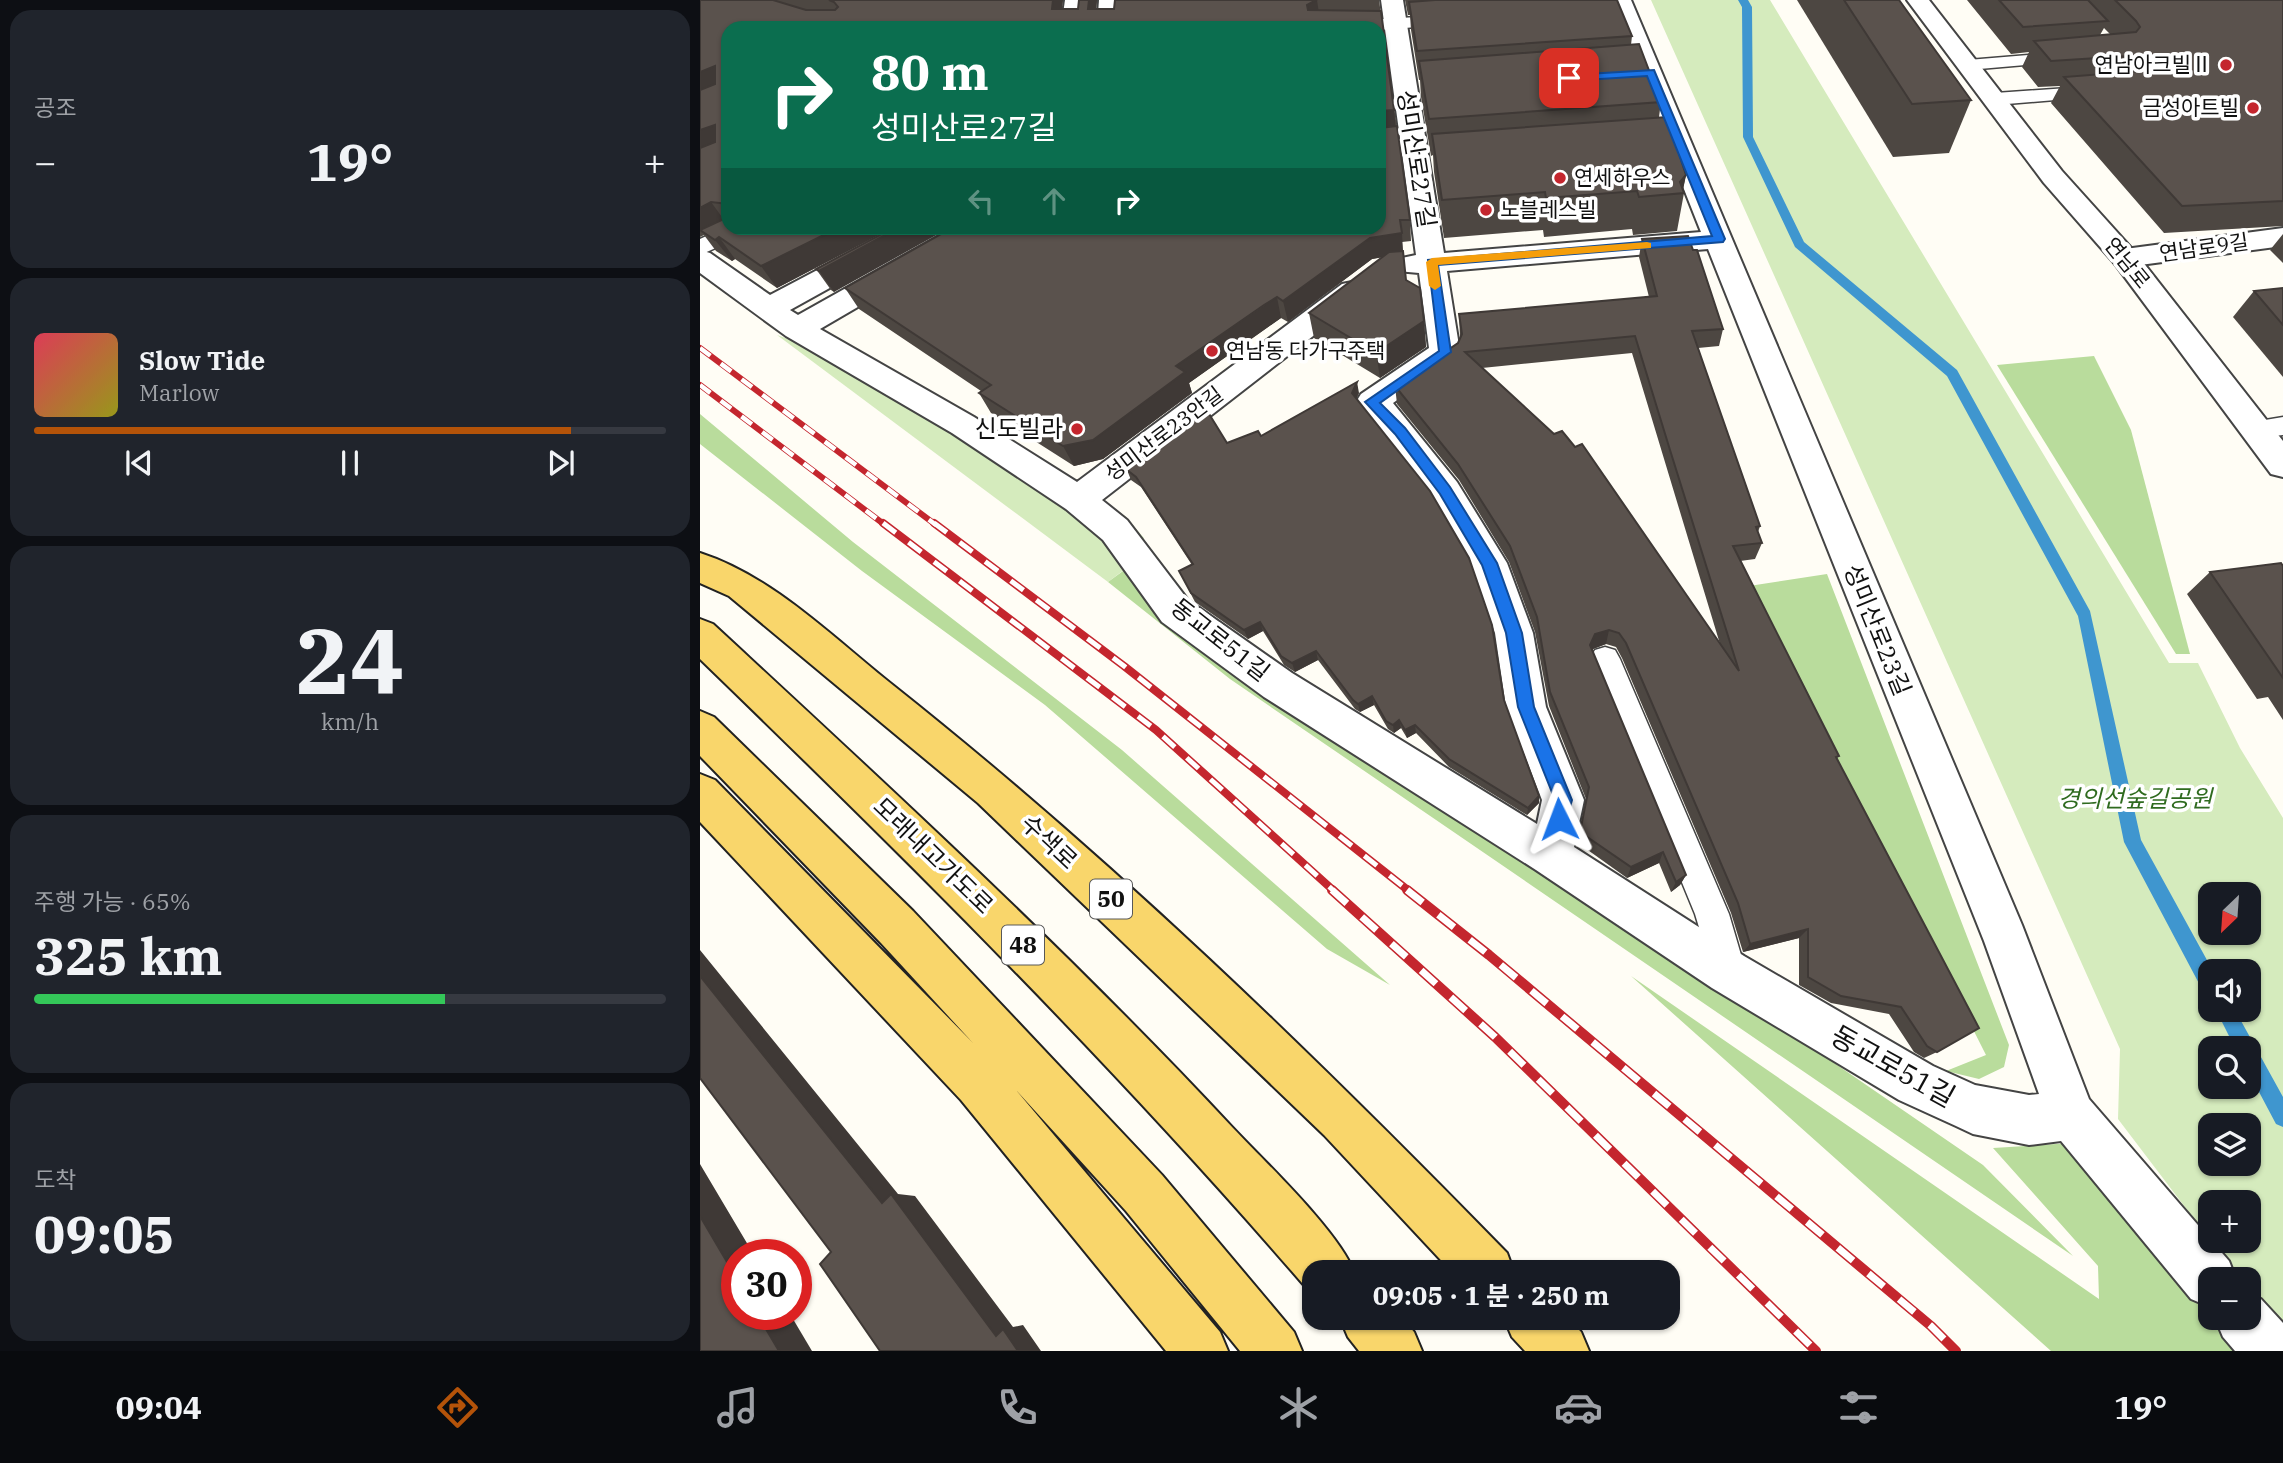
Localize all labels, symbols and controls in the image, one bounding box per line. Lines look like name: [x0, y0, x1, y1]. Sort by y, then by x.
text: 80 m: [871, 40, 989, 103]
pin: [1539, 48, 1599, 108]
icon: right: [756, 49, 847, 140]
place label: 연남아크빌Ⅱ: [2094, 50, 2212, 78]
marker: 연남아크빌Ⅱ: [2218, 57, 2234, 73]
icon: arrive: [1550, 59, 1588, 97]
street label: 성미산로27길: [1390, 88, 1444, 230]
text: 공조: [34, 92, 76, 122]
place label: 금성아트빌: [2142, 93, 2239, 121]
marker: 금성아트빌: [2245, 100, 2261, 116]
text: 성미산로27길: [871, 106, 1057, 148]
text: 19°: [307, 128, 393, 195]
text: −: [34, 137, 57, 186]
text: +: [643, 137, 666, 186]
place label: 연세하우스: [1574, 163, 1671, 191]
marker: 연세하우스: [1552, 170, 1568, 186]
icon: left: [962, 182, 1000, 220]
icon: ahead: [1035, 182, 1073, 220]
icon: right: [1108, 182, 1146, 220]
place label: 노블레스빌: [1500, 195, 1597, 223]
marker: 노블레스빌: [1478, 202, 1494, 218]
street label: 연남로9길: [2157, 227, 2250, 267]
street label: 연남로: [2099, 231, 2157, 294]
place label: 연남동 다가구주택: [1226, 336, 1385, 364]
text: Slow Tide: [139, 343, 265, 377]
marker: 연남동 다가구주택: [1204, 343, 1220, 359]
text: Marlow: [139, 377, 219, 407]
street label: 성미산로23안길: [1099, 380, 1228, 487]
place label: 신도빌라: [975, 412, 1063, 444]
marker: 신도빌라: [1069, 421, 1085, 437]
icon: previous: [120, 444, 158, 482]
icon: pause: [331, 444, 369, 482]
icon: next: [542, 444, 580, 482]
street label: 성미산로23길: [1837, 559, 1919, 700]
street label: 동교로51길: [1165, 591, 1277, 688]
text: 24: [295, 601, 405, 719]
text: km/h: [321, 706, 379, 736]
position arrow: [1522, 782, 1596, 856]
park label: 경의선숲길공원: [2058, 782, 2214, 814]
street label: 모래내고가도로: [867, 790, 1000, 920]
street label: 수색로: [1015, 807, 1085, 876]
road number: 50: [1090, 879, 1132, 918]
north arrow: [2198, 882, 2261, 945]
map controls: [2198, 882, 2261, 1330]
text: 주행 가능 · 65%: [34, 886, 191, 916]
text: 325 km: [34, 922, 223, 989]
road number: 48: [1002, 926, 1044, 964]
button: sound: [2198, 959, 2261, 1022]
street label: 동교로51길: [1825, 1016, 1962, 1115]
button: search: [2198, 1036, 2261, 1099]
button: layers: [2198, 1113, 2261, 1176]
text: 도착: [34, 1164, 76, 1194]
button: +: [2198, 1190, 2261, 1253]
text: 09:05: [34, 1200, 175, 1267]
speed limit sign: 30: [721, 1239, 812, 1330]
button: −: [2198, 1267, 2261, 1330]
text: 09:05 · 1 분 · 250 m: [1373, 1278, 1609, 1312]
icon: directions: [433, 1383, 482, 1432]
icon: music: [713, 1383, 762, 1432]
icon: phone: [993, 1383, 1042, 1432]
icon: climate: [1274, 1383, 1323, 1432]
icon: car: [1554, 1383, 1603, 1432]
icon: filters: [1834, 1383, 1883, 1432]
text: 09:04: [116, 1386, 202, 1428]
text: 19°: [2114, 1386, 2167, 1428]

